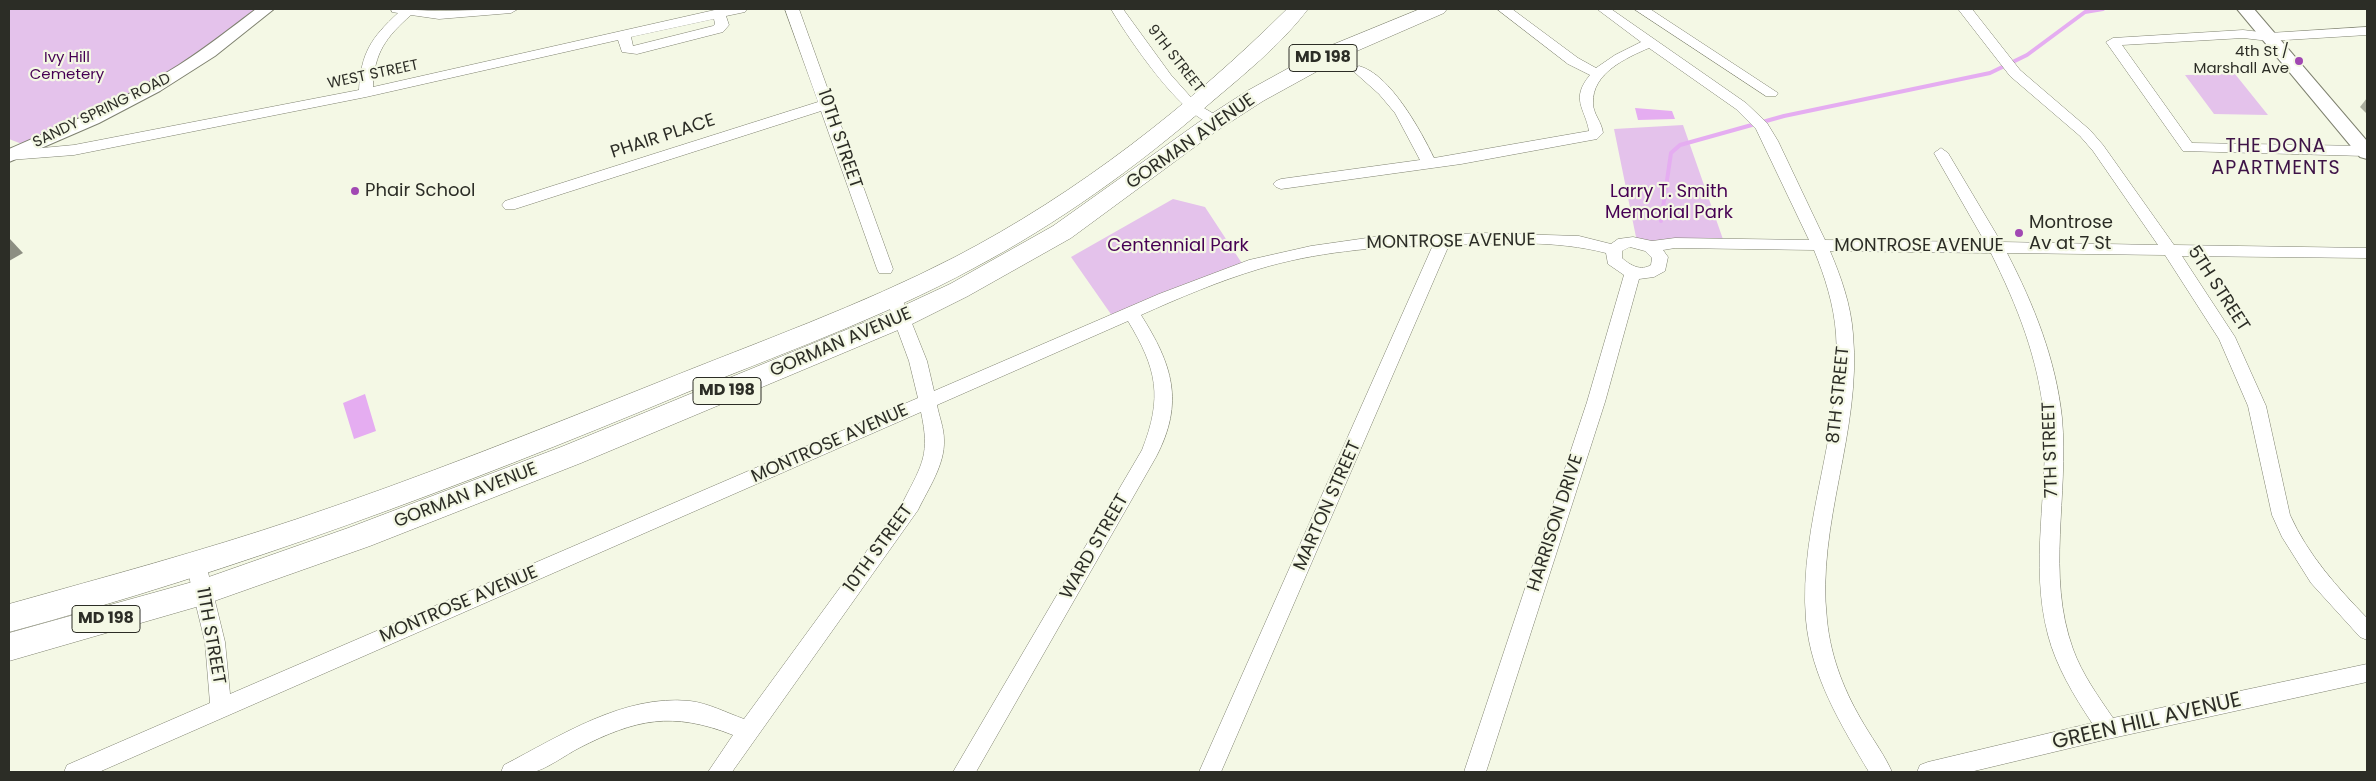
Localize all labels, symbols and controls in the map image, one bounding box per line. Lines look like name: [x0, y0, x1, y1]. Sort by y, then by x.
street label: 9TH STREET: [1143, 21, 1207, 97]
place label: 4th St / Marshall Ave: [2194, 43, 2289, 78]
road number: MD 198: [1289, 44, 1357, 72]
park label: Ivy Hill Cemetery: [30, 49, 104, 84]
marker: 4th St / Marshall Ave: [2293, 55, 2305, 67]
street label: WEST STREET: [326, 57, 420, 93]
street label: SANDY SPRING ROAD: [30, 70, 174, 152]
street label: 10TH STREET: [812, 87, 866, 191]
street label: GORMAN AVENUE: [1123, 90, 1259, 194]
street label: PHAIR PLACE: [608, 110, 718, 164]
district label: THE DONA APARTMENTS: [2210, 136, 2342, 180]
place label: Phair School: [365, 180, 476, 202]
park label: Larry T. Smith Memorial Park: [1605, 181, 1733, 223]
marker: Phair School: [349, 185, 361, 197]
place label: Montrose Av at 7 St: [2029, 212, 2113, 254]
marker: Montrose Av at 7 St: [2013, 227, 2025, 239]
street label: MONTROSE AVENUE: [1366, 230, 1536, 254]
park label: Centennial Park: [1107, 235, 1249, 257]
street label: MONTROSE AVENUE: [1834, 235, 2004, 257]
street label: 5TH STREET: [2182, 242, 2254, 336]
street label: GORMAN AVENUE: [767, 303, 915, 383]
street label: 8TH STREET: [1823, 345, 1855, 445]
road number: MD 198: [693, 378, 761, 404]
street label: MONTROSE AVENUE: [748, 400, 912, 488]
street label: 7TH STREET: [2039, 402, 2063, 498]
street label: MARTON STREET: [1290, 438, 1366, 574]
street label: HARRISON DRIVE: [1524, 452, 1588, 594]
street label: GORMAN AVENUE: [391, 459, 541, 533]
street label: WARD STREET: [1056, 491, 1134, 603]
street label: 10TH STREET: [840, 501, 918, 597]
street label: MONTROSE AVENUE: [377, 562, 541, 648]
street label: 11TH STREET: [191, 586, 229, 686]
road number: MD 198: [72, 606, 140, 632]
street label: GREEN HILL AVENUE: [2050, 688, 2244, 756]

